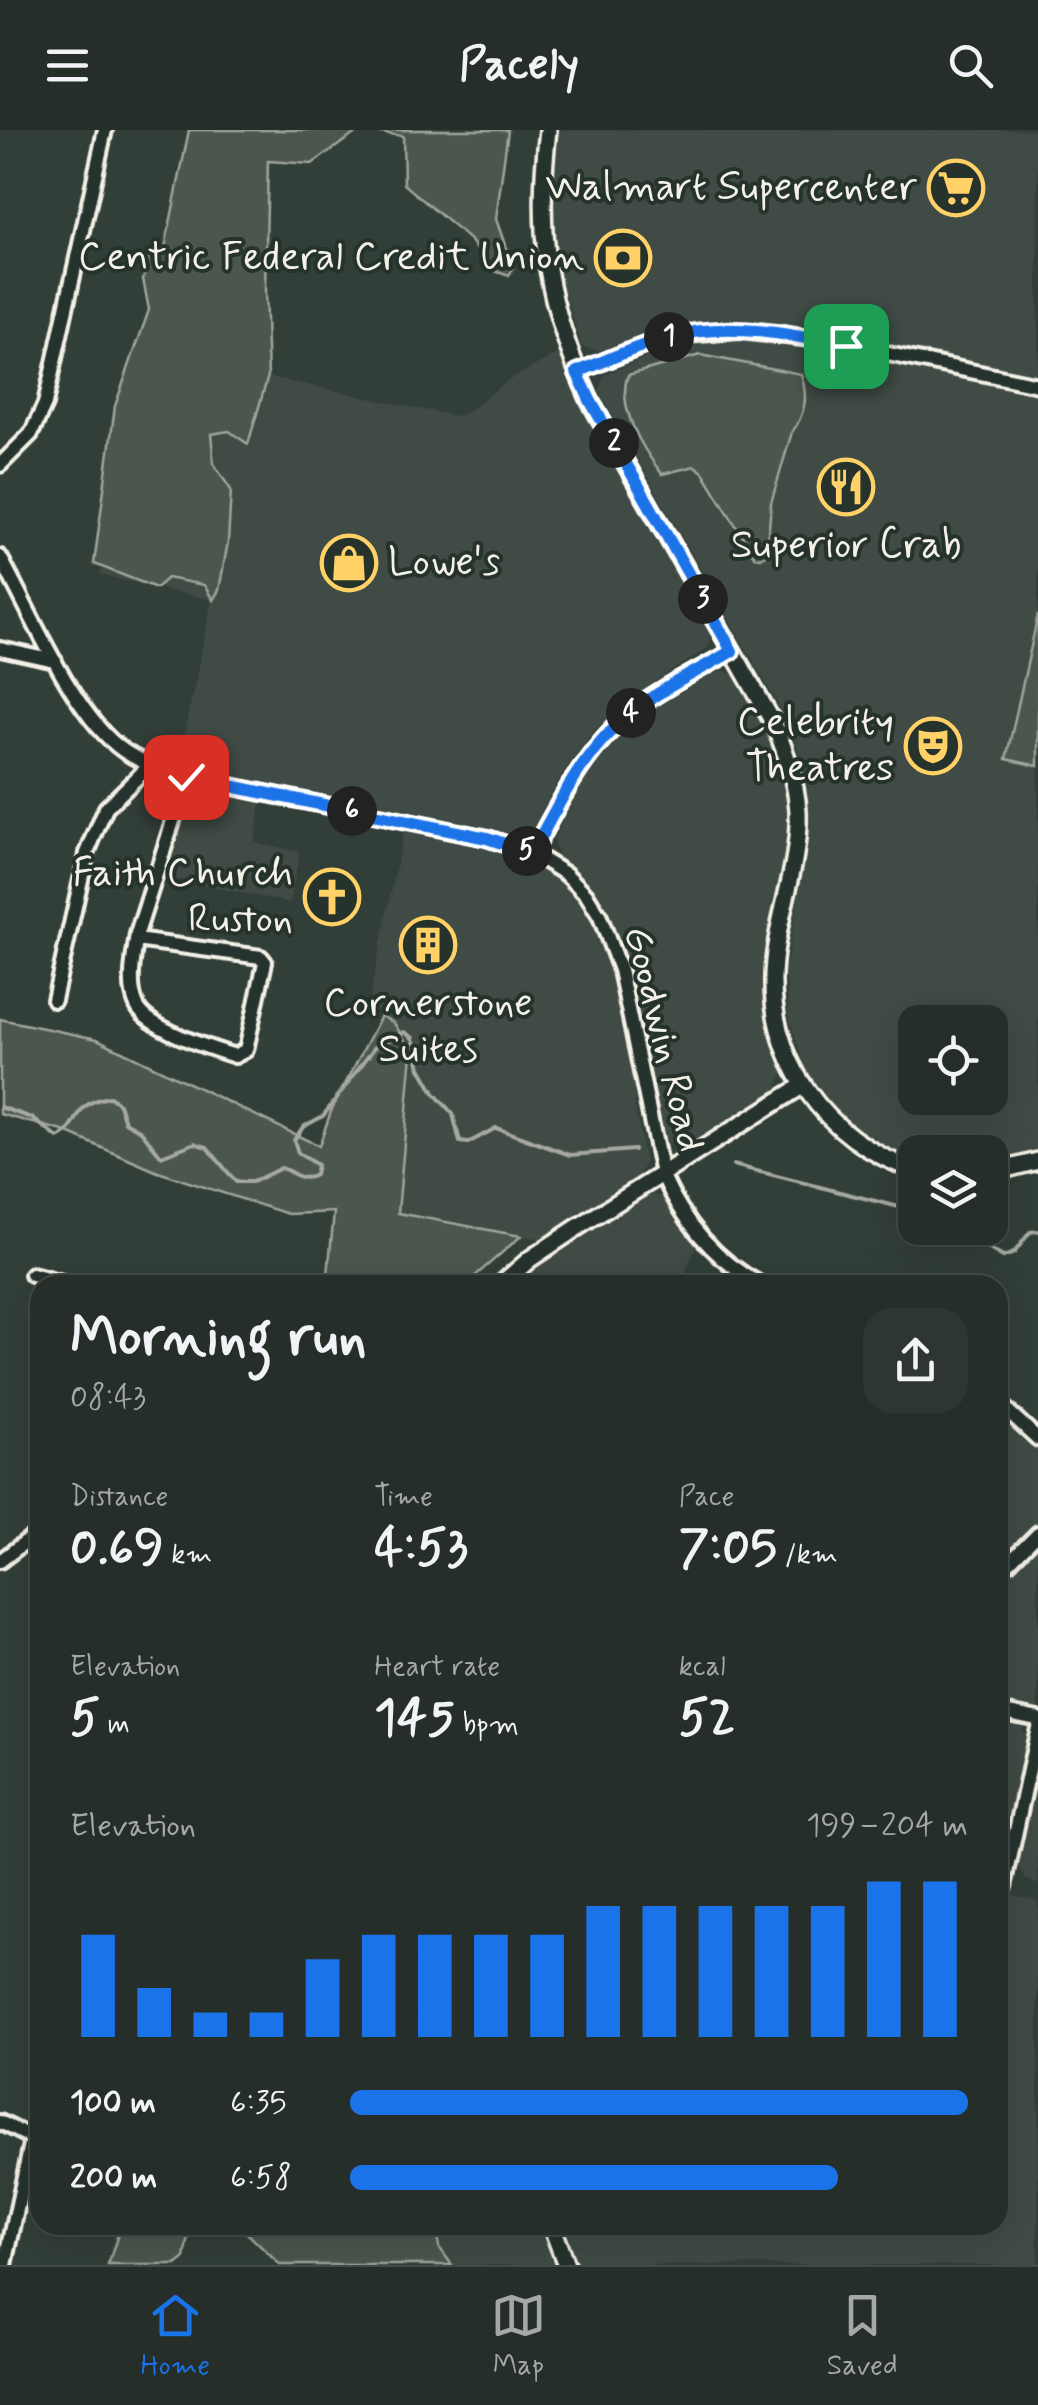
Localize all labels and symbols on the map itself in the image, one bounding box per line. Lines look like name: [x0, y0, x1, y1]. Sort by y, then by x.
supermarket icon: Walmart Supercenter: [926, 158, 986, 218]
place label: Walmart Supercenter: [546, 162, 917, 214]
bank icon: Centric Federal Credit Union: [593, 228, 653, 288]
place label: Centric Federal Credit Union: [78, 232, 584, 284]
pin: [804, 304, 889, 389]
pin: 1: [644, 312, 694, 362]
pin: 2: [589, 418, 639, 468]
restaurant icon: Superior Crab: [816, 457, 876, 517]
place label: Superior Crab: [731, 520, 961, 572]
shop icon: Lowe's: [319, 533, 379, 593]
place label: Lowe's: [388, 537, 500, 589]
pin: 3: [678, 574, 728, 624]
pin: 4: [606, 688, 656, 738]
place label: Celebrity Theatres: [737, 697, 894, 795]
theatre icon: Celebrity Theatres: [903, 716, 963, 776]
pin: [144, 735, 229, 820]
pin: 6: [327, 786, 377, 836]
pin: 5: [502, 826, 552, 876]
place label: Faith Church Ruston: [72, 848, 293, 946]
church icon: Faith Church Ruston: [302, 867, 362, 927]
building icon: Cornerstone Suites: [398, 915, 458, 975]
street label: Goodwin Road: [610, 920, 716, 1158]
place label: Cornerstone Suites: [324, 978, 532, 1076]

